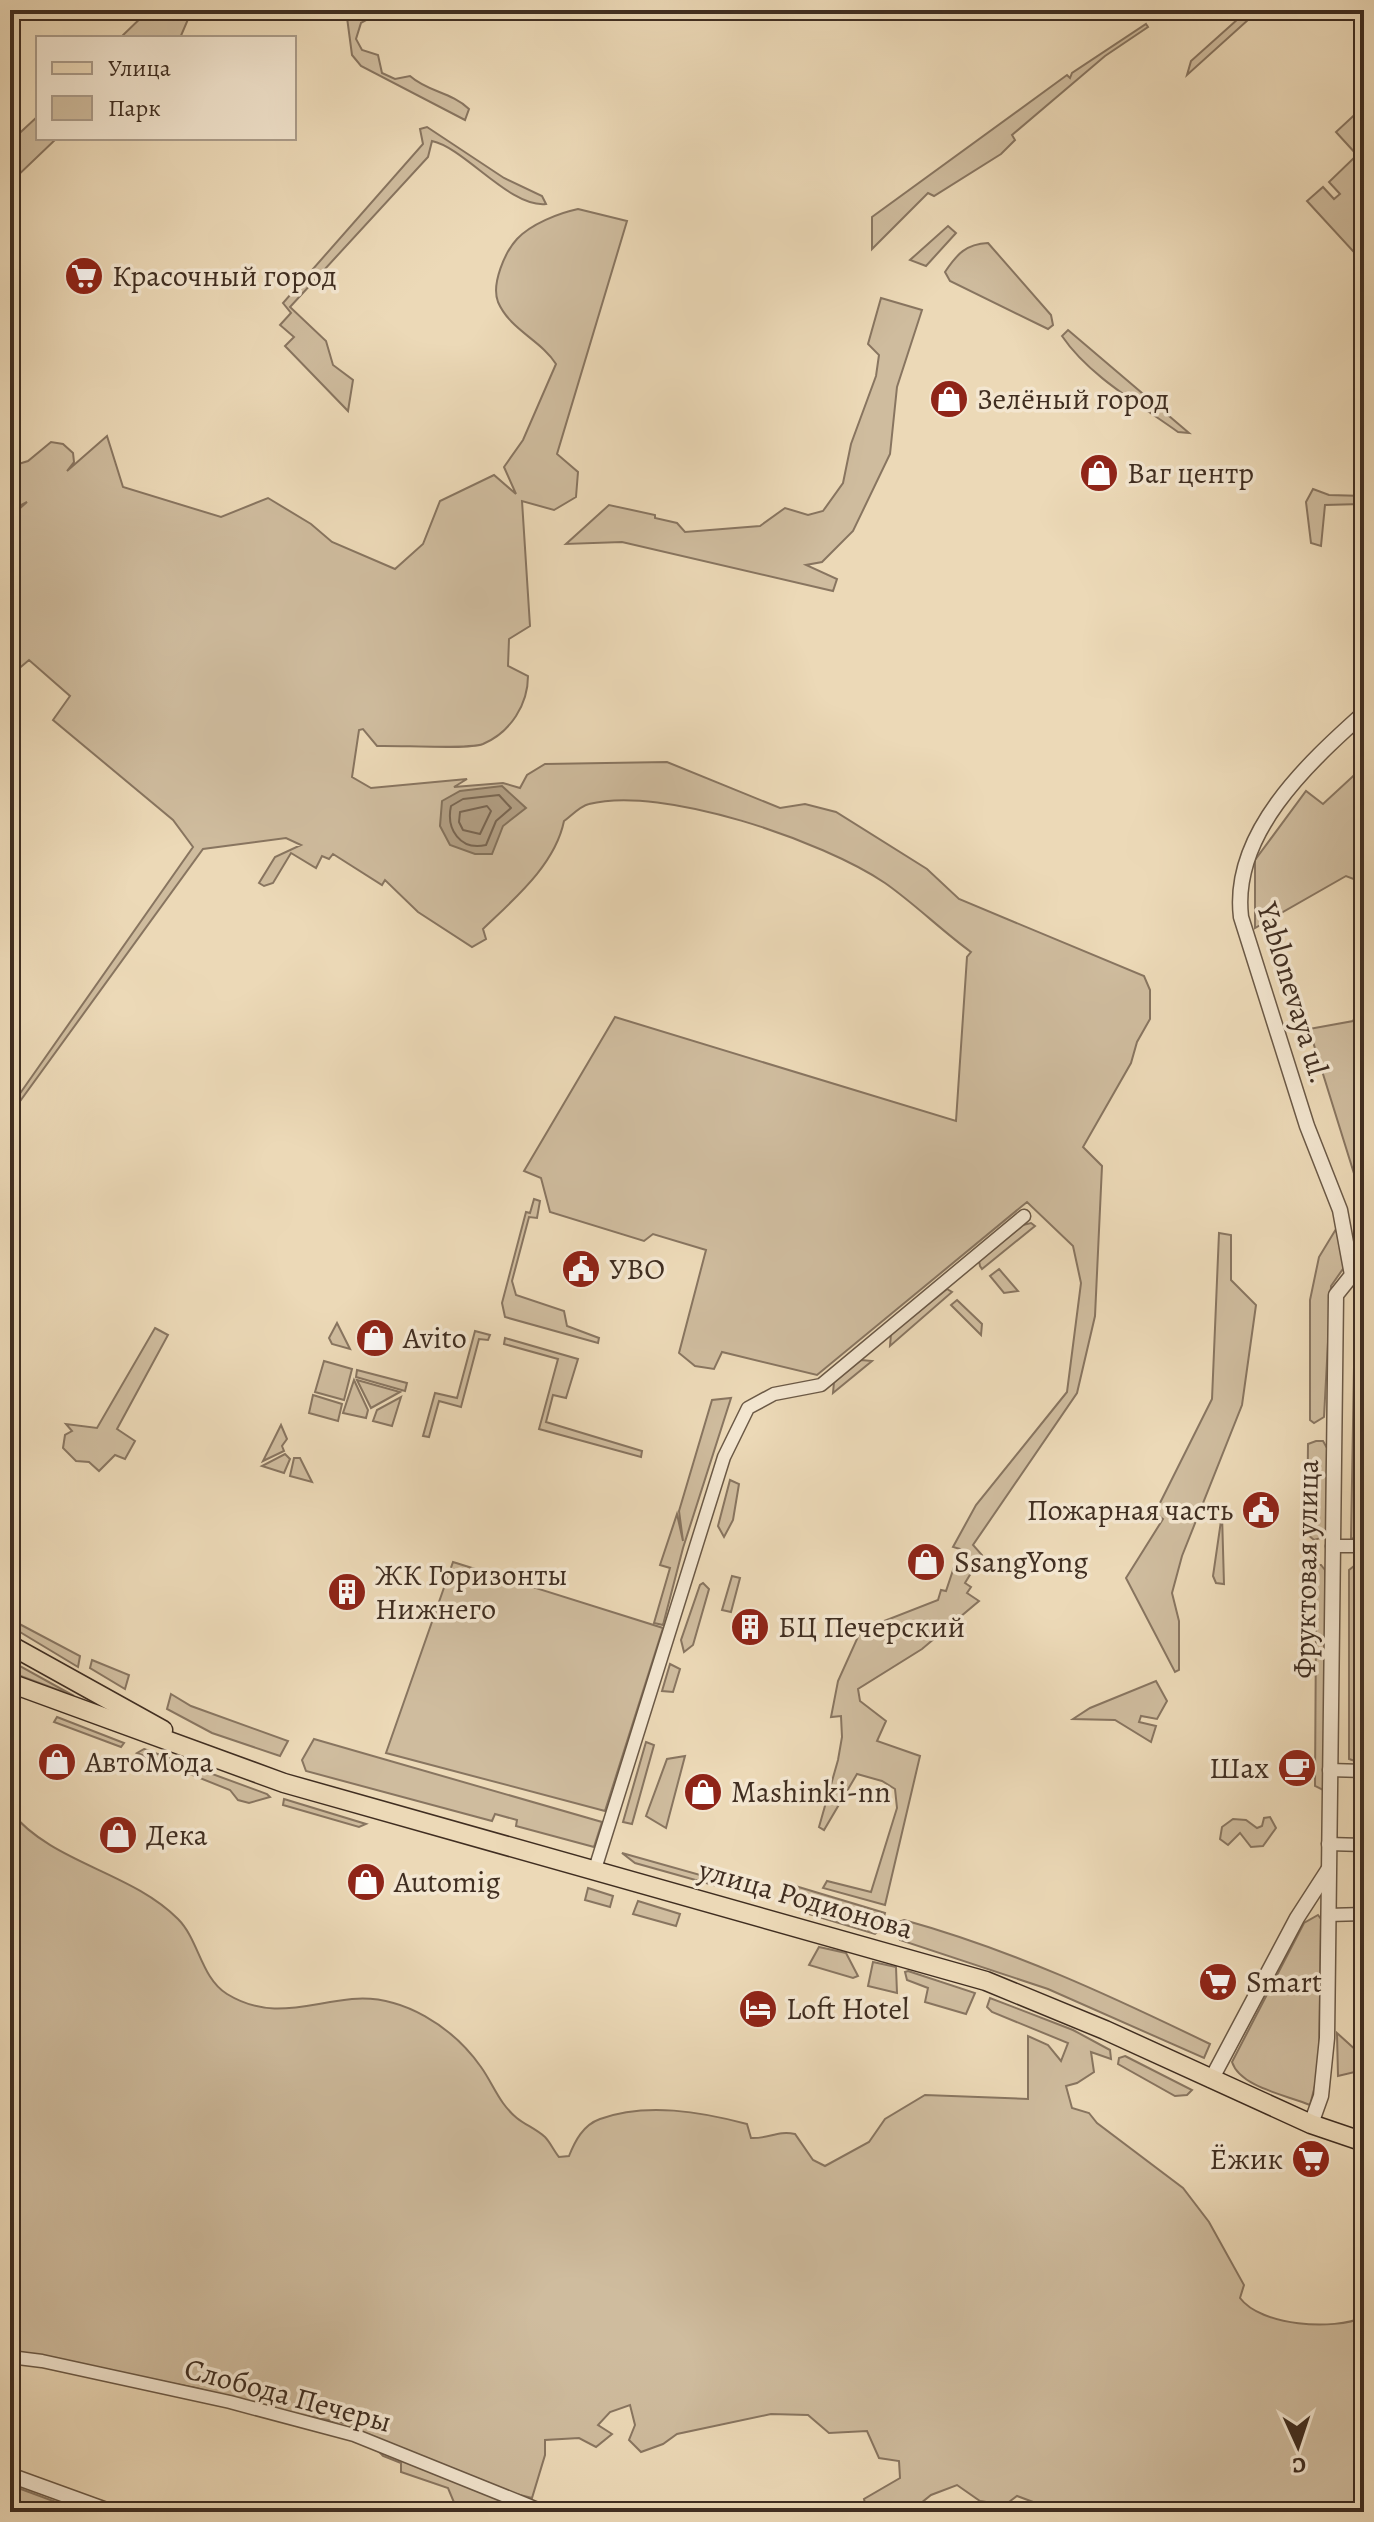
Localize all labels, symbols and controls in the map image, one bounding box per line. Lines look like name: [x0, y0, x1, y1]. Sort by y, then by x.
legend: [36, 36, 296, 140]
text: Улица: [108, 52, 171, 84]
text: Парк: [108, 92, 161, 124]
supermarket icon: Красочный город: [63, 255, 105, 297]
place label: Красочный город: [112, 256, 337, 296]
shop icon: Зелёный город: [928, 378, 970, 420]
place label: Зелёный город: [977, 379, 1169, 419]
shop icon: Ваг центр: [1078, 452, 1120, 494]
place label: Ваг центр: [1127, 453, 1254, 493]
street label: Yablonevaya ul.: [1247, 897, 1341, 1089]
public building icon: УВО: [560, 1248, 602, 1290]
place label: УВО: [609, 1249, 665, 1289]
shop icon: Avito: [354, 1317, 396, 1359]
place label: Avito: [402, 1318, 467, 1358]
street label: Фруктовая улица: [1284, 1459, 1328, 1679]
public building icon: Пожарная часть: [1240, 1489, 1282, 1531]
place label: Пожарная часть: [1027, 1490, 1233, 1530]
shop icon: SsangYong: [905, 1541, 947, 1583]
place label: SsangYong: [954, 1542, 1088, 1582]
place label: ЖК Горизонты Нижнего: [375, 1555, 568, 1629]
building icon: ЖК Горизонты Нижнего: [326, 1571, 368, 1613]
building icon: БЦ Печерский: [729, 1606, 771, 1648]
place label: БЦ Печерский: [778, 1607, 965, 1647]
shop icon: АвтоМода: [36, 1741, 78, 1783]
place label: АвтоМода: [84, 1742, 213, 1782]
cafe icon: Шах: [1276, 1747, 1318, 1789]
place label: Шах: [1209, 1748, 1269, 1788]
shop icon: Mashinki-nn: [682, 1771, 724, 1813]
place label: Mashinki-nn: [731, 1772, 891, 1812]
shop icon: Дека: [97, 1814, 139, 1856]
place label: Дека: [146, 1815, 208, 1855]
street label: улица Родионова: [693, 1849, 918, 1949]
shop icon: Automig: [345, 1861, 387, 1903]
place label: Automig: [393, 1862, 500, 1902]
supermarket icon: Smart: [1197, 1961, 1239, 2003]
place label: Smart: [1246, 1962, 1322, 2002]
hotel icon: Loft Hotel: [737, 1988, 779, 2030]
place label: Loft Hotel: [786, 1989, 909, 2029]
supermarket icon: Ёжик: [1290, 2138, 1332, 2180]
place label: Ёжик: [1210, 2139, 1283, 2179]
street label: Слобода Печеры: [180, 2348, 396, 2442]
north arrow: [1258, 2406, 1338, 2486]
text: С: [1291, 2450, 1307, 2480]

